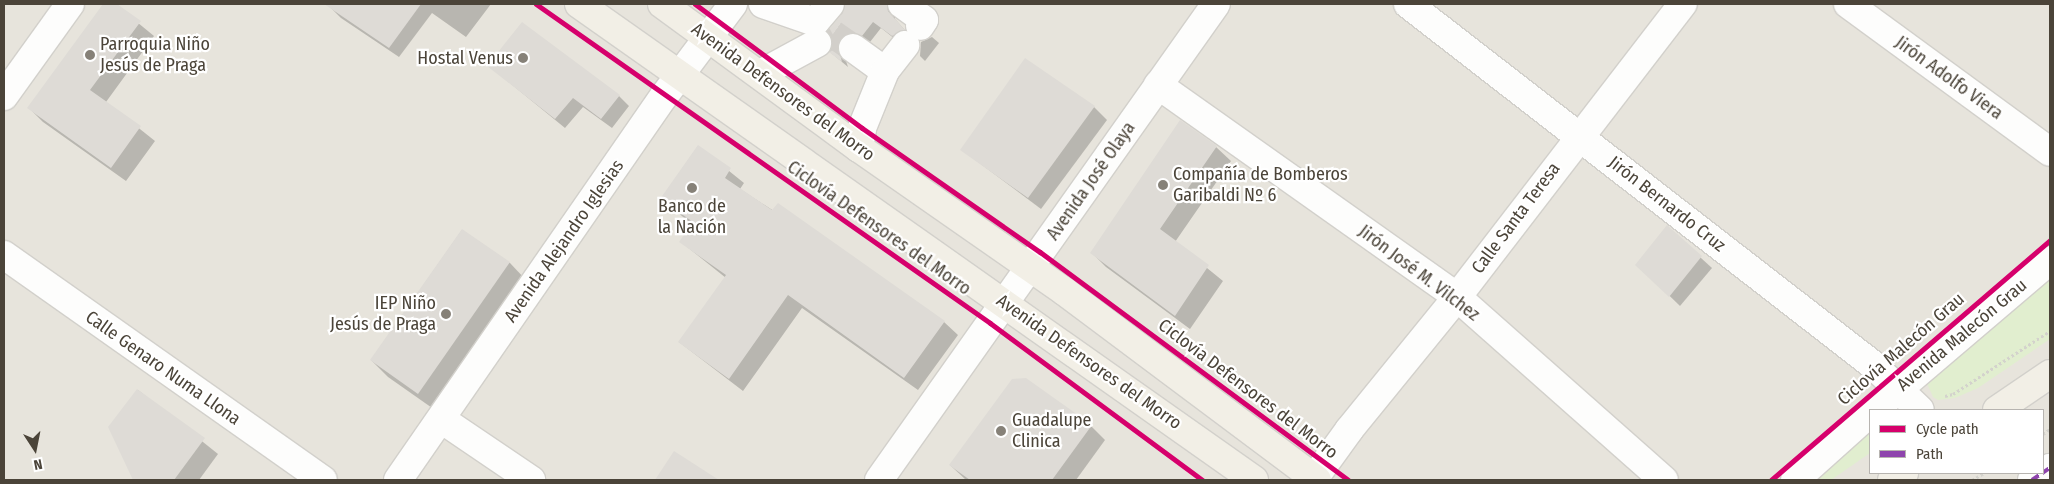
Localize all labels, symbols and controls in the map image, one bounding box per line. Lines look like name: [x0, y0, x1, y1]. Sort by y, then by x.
street label: Avenida Defensores del Morro: [687, 18, 879, 166]
street label: Jirón Adolfo Viera: [1891, 32, 2007, 124]
place label: Parroquia Niño Jesús de Praga: [100, 34, 210, 76]
place label: Hostal Venus: [417, 47, 513, 69]
marker: Parroquia Niño Jesús de Praga: [84, 49, 96, 61]
marker: Hostal Venus: [517, 52, 529, 64]
street label: Avenida José Olaya: [1042, 118, 1140, 244]
street label: Jirón Bernardo Cruz: [1604, 152, 1730, 256]
street label: Avenida Alejandro Iglesias: [500, 156, 628, 326]
street label: Ciclovía Defensores del Morro: [783, 156, 975, 300]
street label: Calle Santa Teresa: [1467, 158, 1565, 278]
place label: Compañía de Bomberos Garibaldi Nº 6: [1173, 164, 1348, 206]
marker: Compañía de Bomberos Garibaldi Nº 6: [1157, 179, 1169, 191]
marker: Banco de la Nación: [686, 182, 698, 194]
place label: Banco de la Nación: [658, 196, 726, 238]
street label: Jirón José M. Vilchez: [1354, 220, 1484, 326]
street label: Avenida Malecón Grau: [1893, 274, 2031, 396]
street label: Ciclovía Malecón Grau: [1833, 288, 1969, 410]
street label: Avenida Defensores del Morro: [992, 290, 1186, 434]
place label: IEP Niño Jesús de Praga: [330, 293, 436, 336]
street label: Calle Genaro Numa Llona: [81, 306, 245, 430]
marker: IEP Niño Jesús de Praga: [440, 308, 452, 320]
street label: Ciclovía Defensores del Morro: [1154, 314, 1342, 464]
legend: [1869, 409, 2044, 474]
place label: Guadalupe Clinica: [1012, 410, 1091, 452]
text: Cycle path: [1916, 420, 1979, 438]
north arrow: [10, 424, 60, 474]
marker: Guadalupe Clinica: [994, 424, 1008, 438]
text: Path: [1916, 445, 1943, 463]
text: N: [32, 455, 44, 473]

